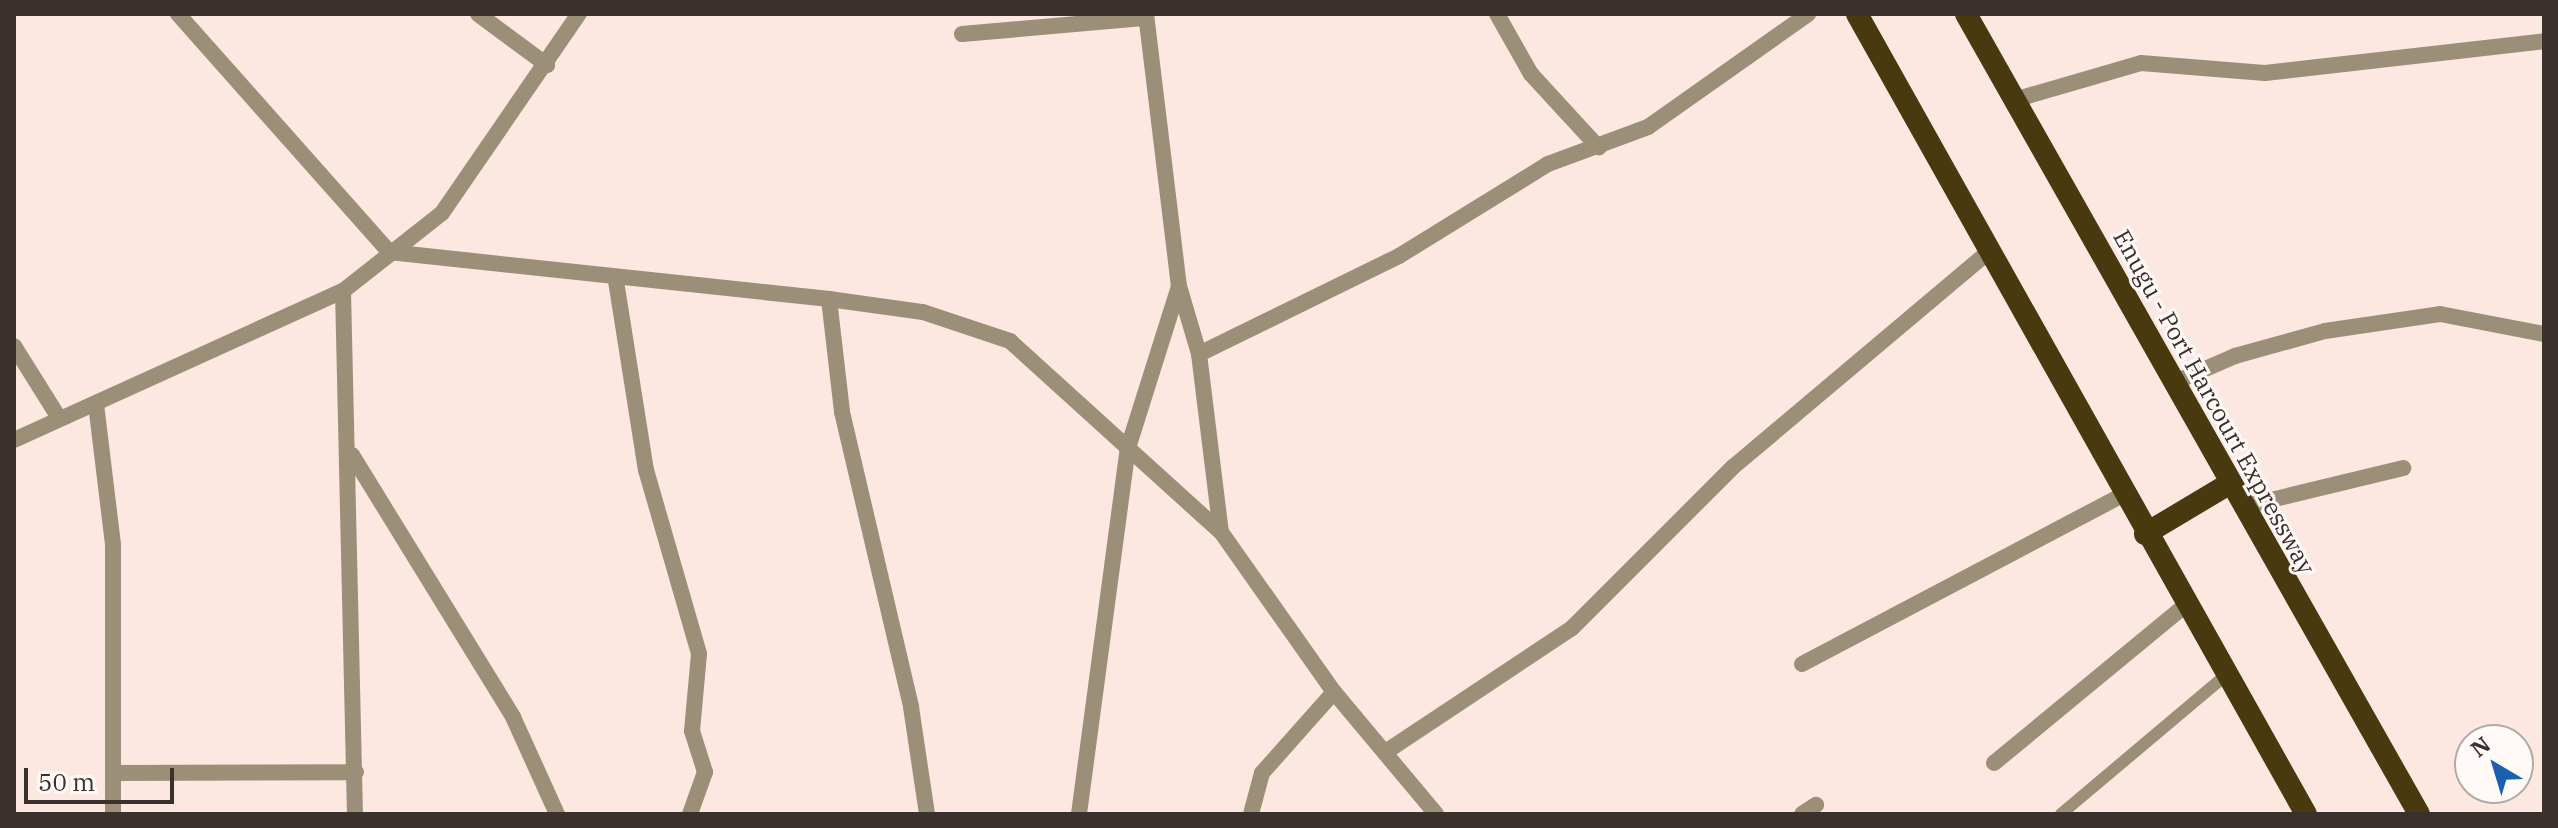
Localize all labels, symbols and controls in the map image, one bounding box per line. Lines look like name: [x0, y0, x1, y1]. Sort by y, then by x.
street label: Enugu - Port Harcourt Expressway: [2107, 225, 2321, 579]
north arrow: [2454, 724, 2534, 804]
text: N: [2464, 729, 2496, 763]
scale bar: [28, 752, 178, 802]
text: 50 m: [38, 766, 95, 798]

